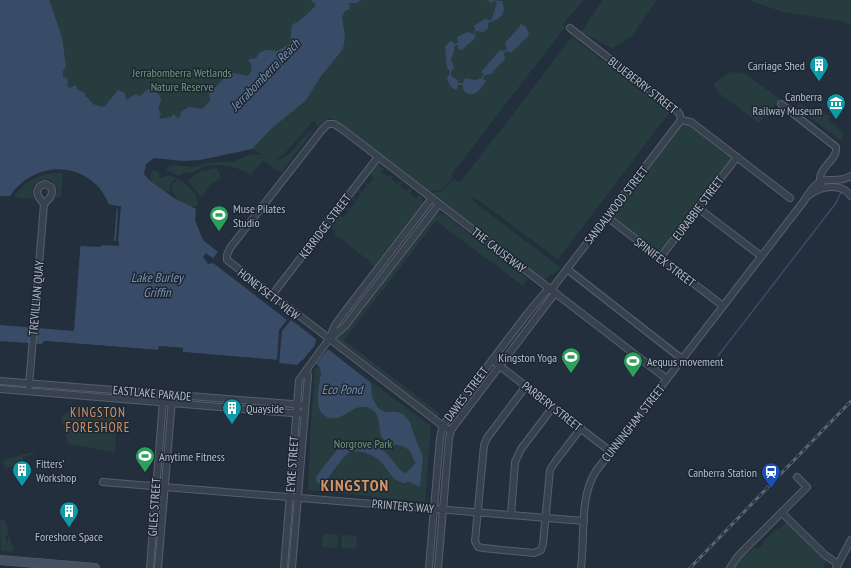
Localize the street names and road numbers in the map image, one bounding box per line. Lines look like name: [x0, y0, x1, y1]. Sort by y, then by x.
street label: BLUEBERRY STREET: [605, 53, 681, 117]
street label: SANDALWOOD STREET: [581, 162, 652, 247]
street label: EURABBIE STREET: [669, 173, 727, 243]
street label: KERRIDGE STREET: [296, 190, 355, 261]
street label: THE CAUSEWAY: [469, 224, 530, 276]
street label: SPINIFEX STREET: [631, 234, 699, 290]
street label: TREVILLIAN QUAY: [25, 259, 47, 336]
street label: HONEYSETT VIEW: [235, 265, 303, 323]
street label: DAWES STREET: [441, 363, 492, 424]
street label: PARBERY STREET: [519, 378, 585, 434]
street label: CUNNINGHAM STREET: [598, 381, 668, 465]
street label: EASTLAKE PARADE: [112, 382, 192, 404]
street label: EYRE STREET: [283, 435, 301, 492]
street label: GILES STREET: [144, 477, 164, 537]
street label: PRINTERS WAY: [371, 496, 435, 516]

